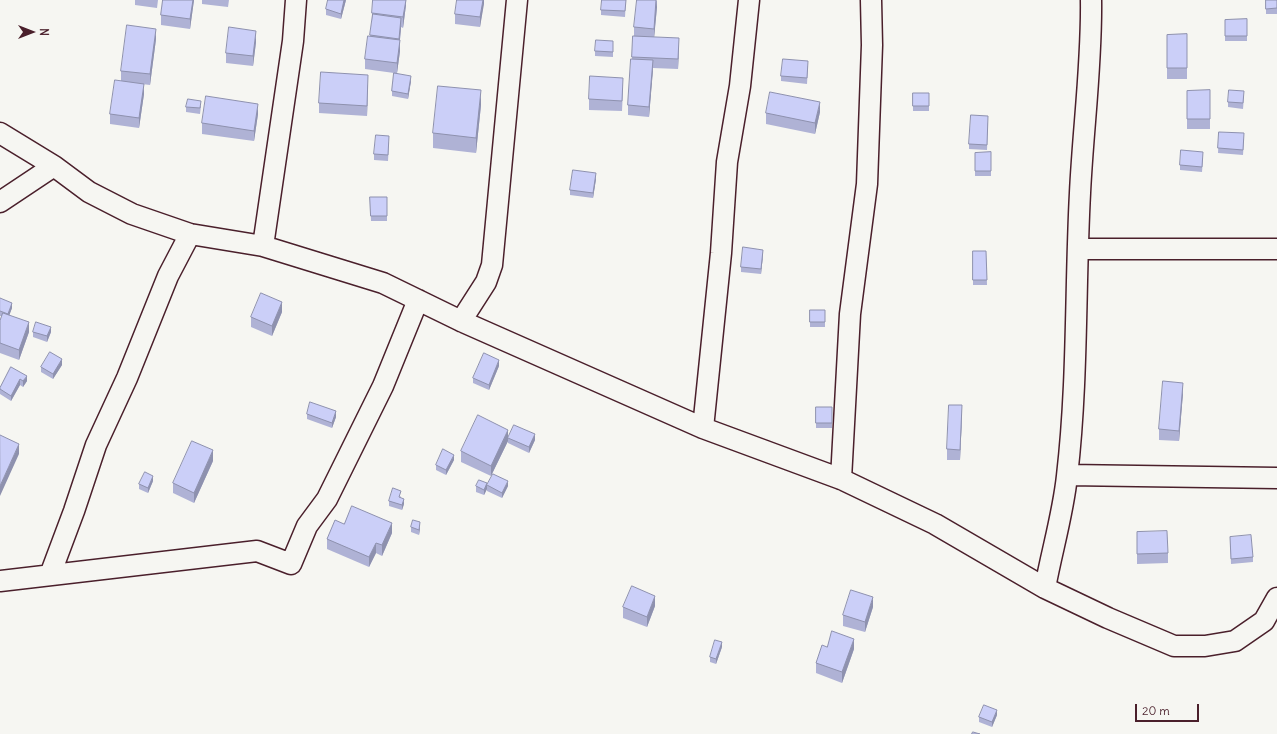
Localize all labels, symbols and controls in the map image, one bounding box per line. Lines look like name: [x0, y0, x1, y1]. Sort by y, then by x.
north arrow: [12, 12, 52, 52]
text: N: [37, 28, 51, 36]
scale bar: [1137, 696, 1201, 722]
text: 20 m: [1142, 703, 1170, 718]

